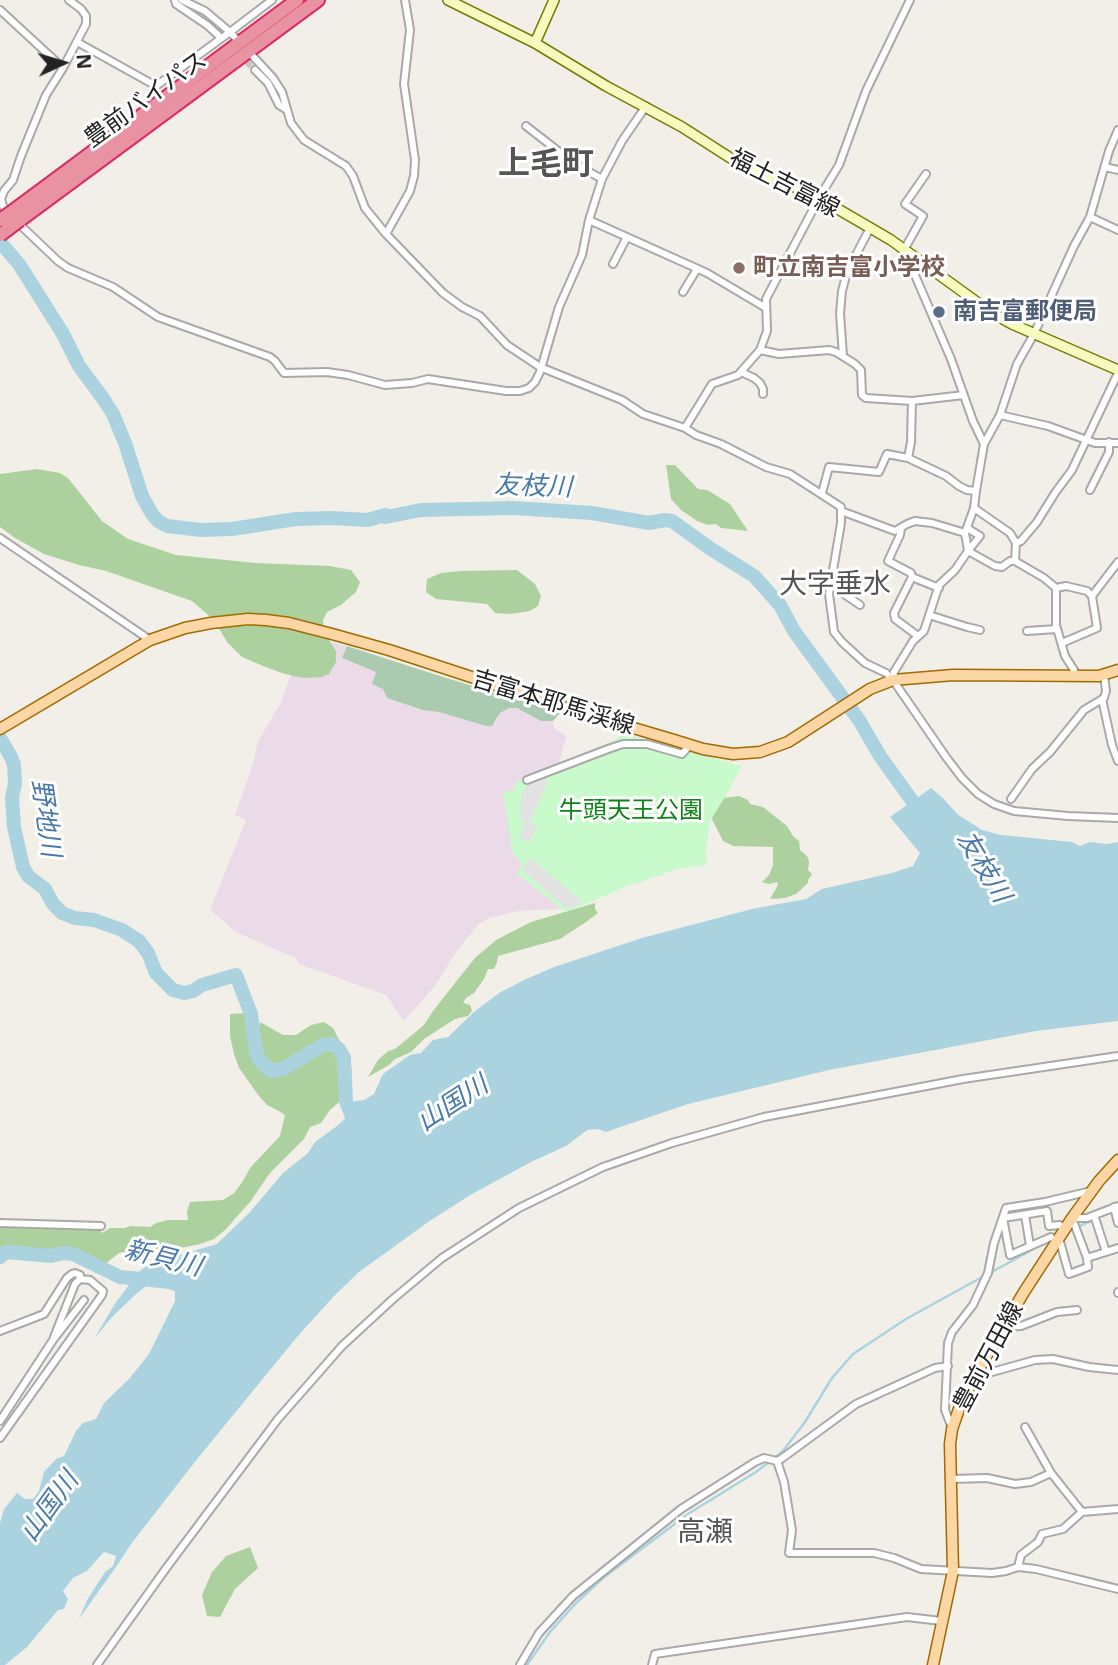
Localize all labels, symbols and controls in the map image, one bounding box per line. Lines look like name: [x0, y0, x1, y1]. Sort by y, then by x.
north arrow: [28, 28, 98, 98]
street label: 豊前バイパス: [79, 46, 213, 154]
text: N: [70, 53, 97, 70]
street label: 福土吉富線: [724, 144, 844, 224]
district label: 上毛町: [498, 146, 594, 184]
place label: 町立南吉富小学校: [753, 254, 945, 282]
marker: 町立南吉富小学校: [731, 260, 747, 276]
place label: 南吉富郵便局: [953, 298, 1097, 326]
marker: 南吉富郵便局: [931, 304, 947, 320]
water label: 友枝川: [493, 470, 573, 504]
district label: 大字垂水: [779, 568, 891, 602]
street label: 吉富本耶馬渓線: [468, 665, 638, 741]
water label: 野地川: [24, 777, 66, 859]
park label: 牛頭天王公園: [559, 797, 703, 825]
water label: 友枝川: [950, 826, 1016, 908]
water label: 山国川: [412, 1070, 494, 1138]
water label: 新貝川: [121, 1234, 205, 1284]
street label: 豊前万田線: [948, 1297, 1030, 1417]
water label: 山国川: [14, 1466, 86, 1548]
district label: 高瀬: [677, 1516, 733, 1550]

